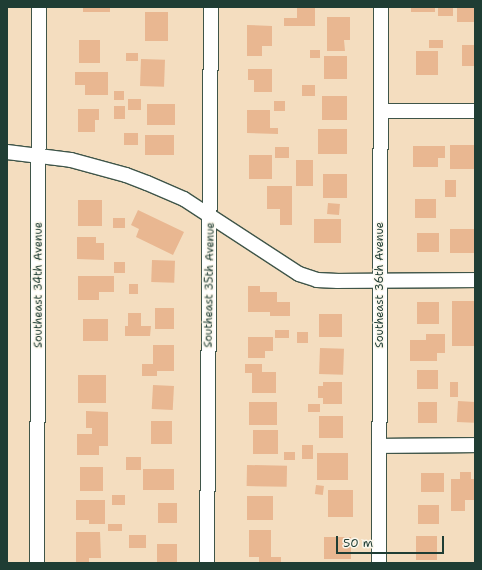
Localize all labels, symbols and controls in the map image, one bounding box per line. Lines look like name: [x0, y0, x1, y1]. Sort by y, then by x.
street label: Southeast 34th Avenue: [32, 222, 46, 348]
street label: Southeast 35th Avenue: [202, 222, 218, 348]
street label: Southeast 36th Avenue: [373, 222, 387, 348]
scale bar: [338, 528, 446, 554]
text: 50 m: [343, 535, 373, 551]

